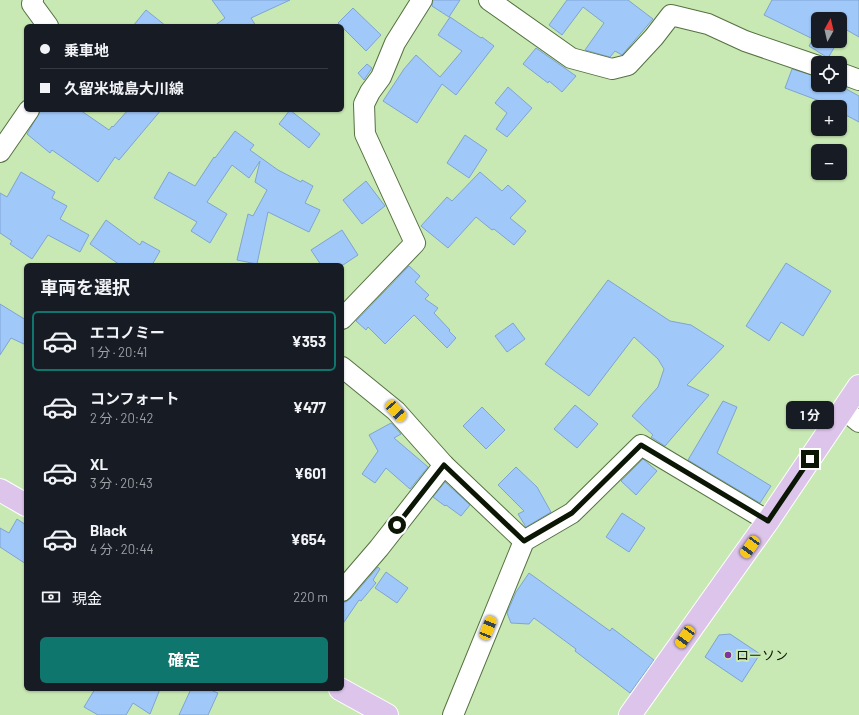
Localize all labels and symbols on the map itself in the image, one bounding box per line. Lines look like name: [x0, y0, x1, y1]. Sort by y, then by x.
north arrow: [811, 12, 847, 48]
car: [384, 398, 408, 424]
callout: 1 分: [786, 401, 834, 429]
route end: [801, 450, 819, 468]
route start: [388, 516, 406, 534]
car: [738, 534, 762, 560]
car: [478, 615, 498, 641]
car: [673, 624, 697, 650]
place label: ローソン: [736, 647, 788, 663]
marker: ローソン: [723, 650, 733, 660]

